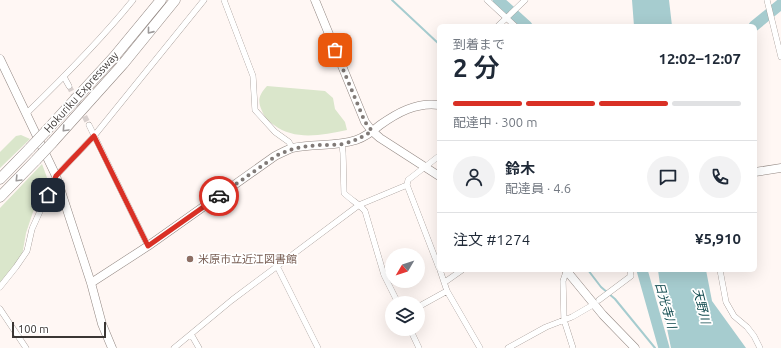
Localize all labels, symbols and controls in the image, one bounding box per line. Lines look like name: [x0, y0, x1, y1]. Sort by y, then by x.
one-way arrow: [148, 26, 155, 33]
pin: [318, 33, 352, 67]
text: 到着まで: [453, 37, 505, 51]
icon: bag: [324, 39, 346, 61]
street label: Hokuriku Expressway: [42, 49, 121, 135]
text: 12:02–12:07: [658, 50, 741, 67]
text: 2 分: [453, 53, 500, 82]
text: 配達中 · 300 m: [453, 115, 537, 129]
one-way arrow: [63, 124, 70, 131]
button: person: [453, 156, 495, 198]
button: chat: [647, 156, 689, 198]
button: phone: [699, 156, 741, 198]
text: 鈴木: [505, 160, 535, 177]
one-way arrow: [16, 174, 23, 181]
courier: [199, 176, 239, 216]
pin: [31, 178, 65, 212]
text: 配達員 · 4.6: [505, 181, 571, 195]
icon: home: [37, 184, 59, 206]
icon: car: [208, 185, 230, 207]
text: ¥5,910: [695, 230, 741, 247]
text: 注文 #1274: [453, 231, 530, 248]
north arrow: [385, 248, 425, 288]
map controls: [385, 248, 425, 336]
place label: 米原市立近江図書館: [198, 253, 297, 265]
marker: 米原市立近江図書館: [185, 254, 195, 264]
water label: 日光寺川: [653, 280, 679, 332]
water label: 天野川: [691, 287, 713, 327]
button: layers: [385, 296, 425, 336]
scale bar: [12, 320, 106, 339]
text: 100 m: [18, 323, 49, 335]

